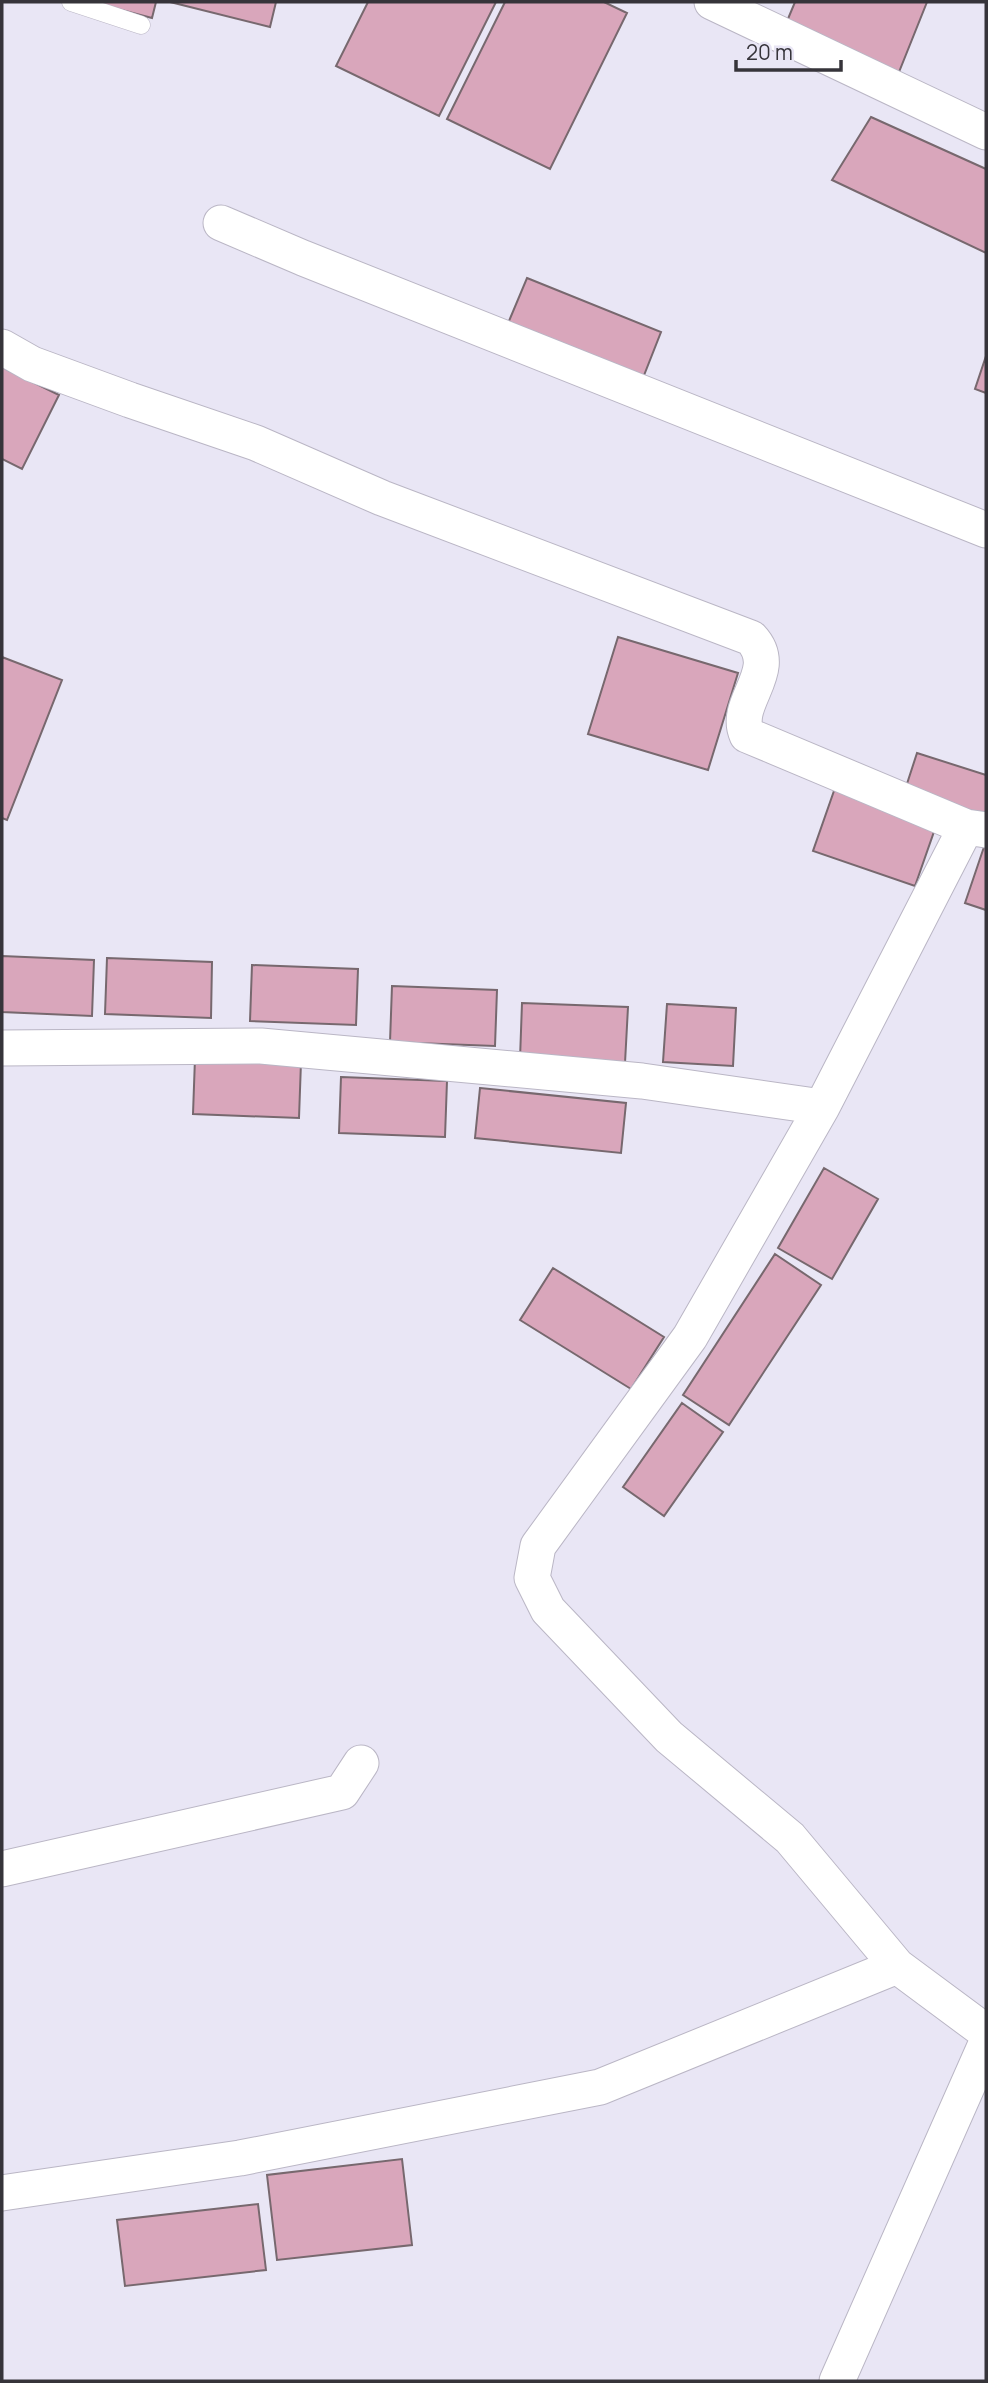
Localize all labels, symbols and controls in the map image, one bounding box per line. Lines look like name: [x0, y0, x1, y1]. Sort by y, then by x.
scale bar: [736, 28, 841, 72]
text: 20 m: [746, 38, 793, 66]

